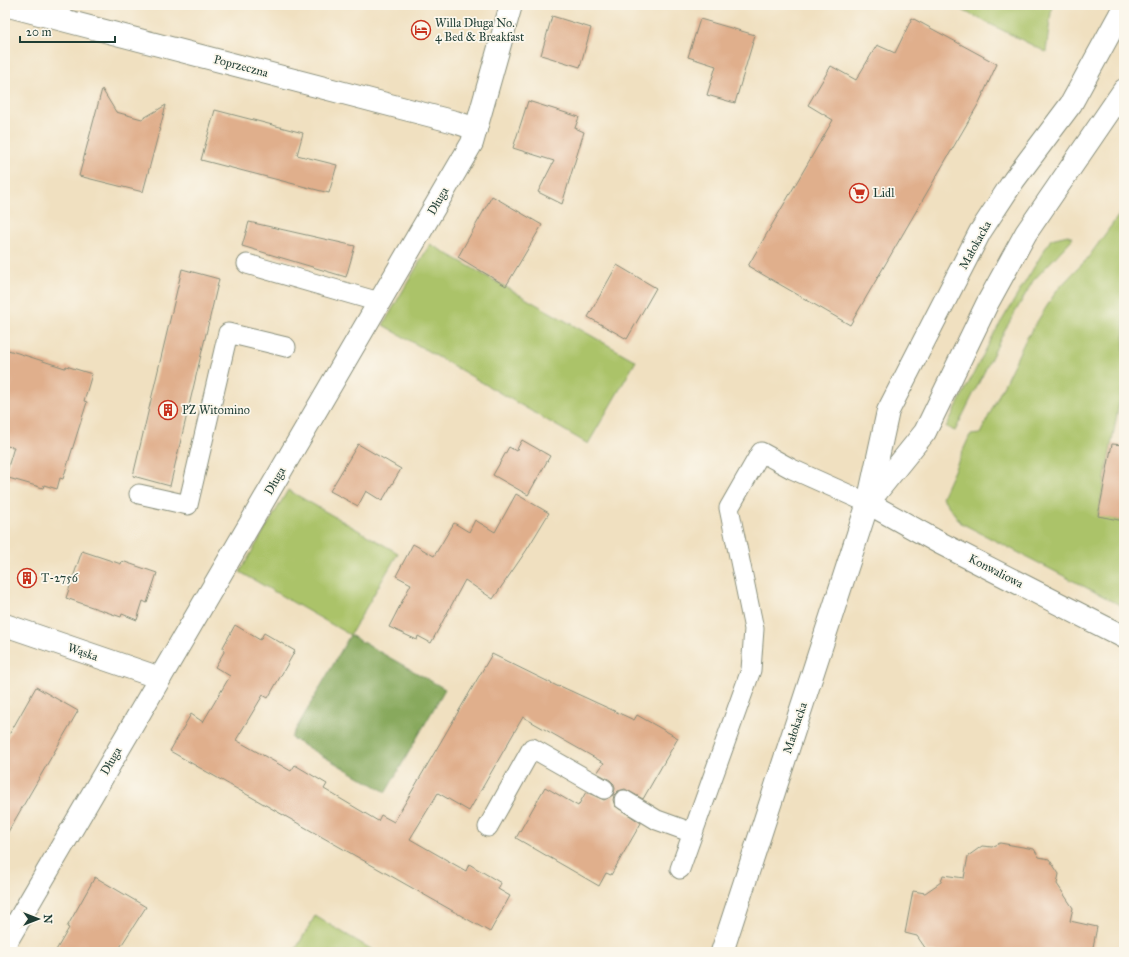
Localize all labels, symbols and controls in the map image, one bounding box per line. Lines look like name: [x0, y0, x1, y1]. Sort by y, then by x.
place label: Willa Długa No. 4 Bed & Breakfast: [435, 16, 525, 44]
scale bar: [20, 18, 115, 44]
hotel icon: Willa Długa No. 4 Bed & Breakfast: [410, 19, 432, 41]
text: 20 m: [26, 25, 52, 39]
street label: Poprzeczna: [212, 52, 271, 80]
supermarket icon: Lidl: [848, 182, 870, 204]
street label: Długa: [425, 184, 453, 218]
place label: Lidl: [873, 186, 895, 200]
street label: Małokacka: [956, 218, 994, 272]
building icon: PZ Witomino: [157, 399, 179, 421]
place label: PZ Witomino: [182, 403, 250, 417]
street label: Długa: [262, 464, 290, 498]
street label: Konwaliowa: [966, 551, 1026, 591]
building icon: T-2756: [16, 567, 38, 589]
place label: T-2756: [41, 571, 79, 585]
street label: Wąska: [66, 640, 101, 664]
street label: Małokacka: [780, 700, 810, 755]
street label: Długa: [98, 744, 126, 778]
north arrow: [18, 899, 58, 939]
text: N: [41, 914, 54, 924]

